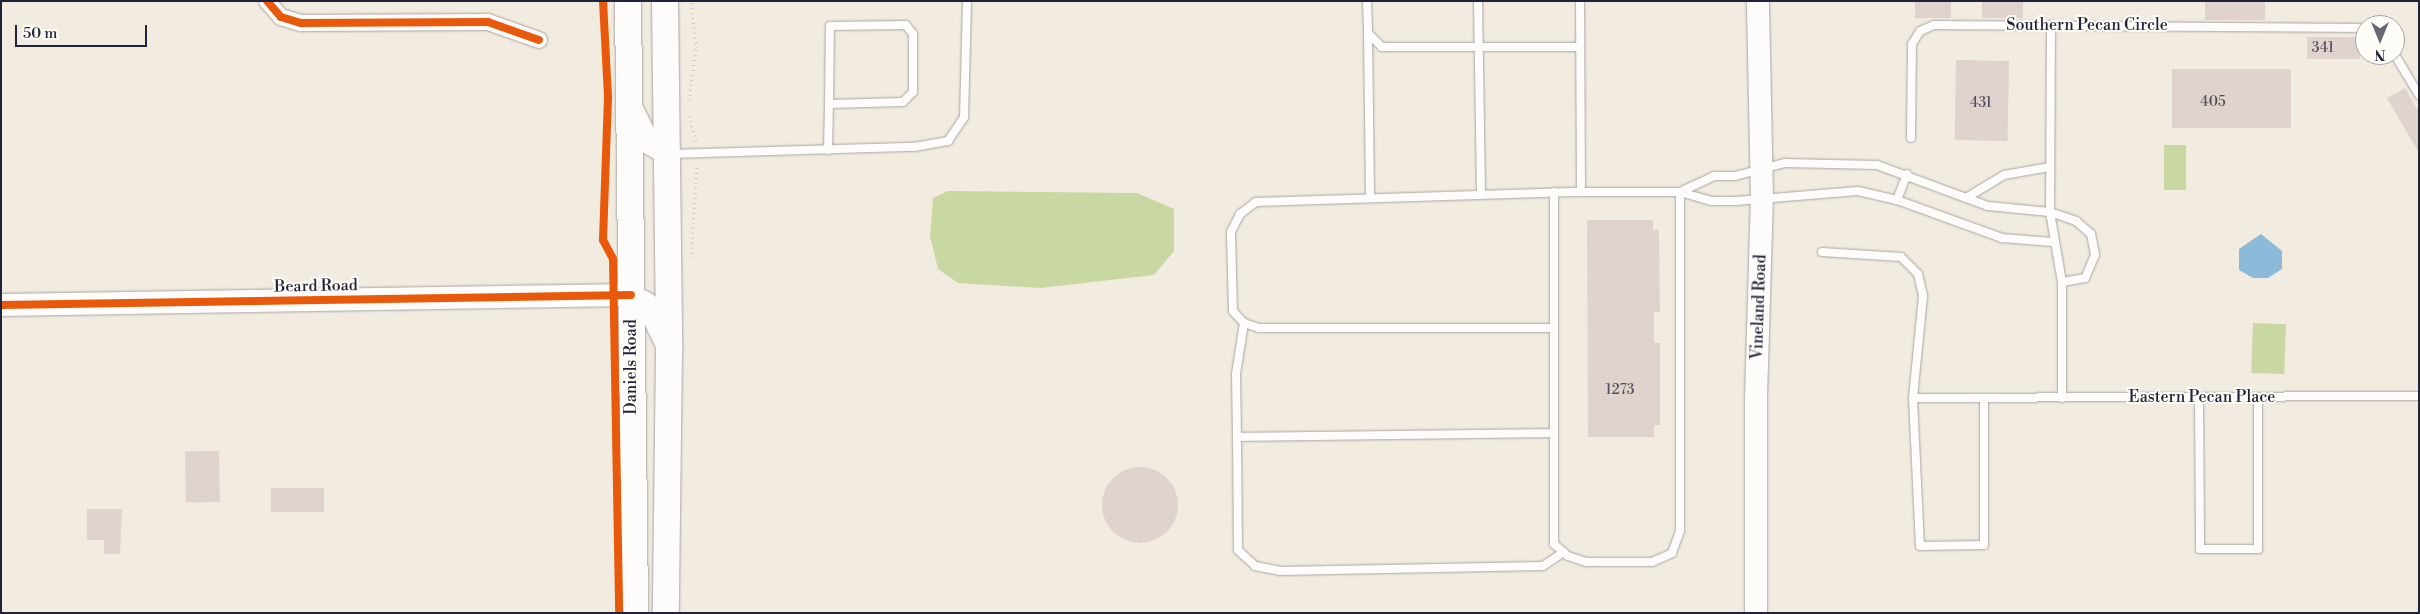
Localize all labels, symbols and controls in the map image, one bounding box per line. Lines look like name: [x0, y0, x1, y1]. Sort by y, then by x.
scale bar: [18, 15, 150, 47]
street label: Southern Pecan Circle: [2006, 15, 2168, 35]
north arrow: [2355, 15, 2405, 65]
text: 50 m: [23, 24, 57, 43]
house number: 341: [2312, 40, 2334, 56]
text: N: [2374, 45, 2386, 63]
house number: 405: [2200, 94, 2226, 110]
house number: 431: [1970, 95, 1992, 111]
street label: Vineland Road: [1748, 254, 1770, 360]
street label: Beard Road: [274, 276, 358, 296]
street label: Daniels Road: [621, 319, 641, 415]
house number: 1273: [1606, 382, 1634, 398]
street label: Eastern Pecan Place: [2129, 387, 2275, 407]

